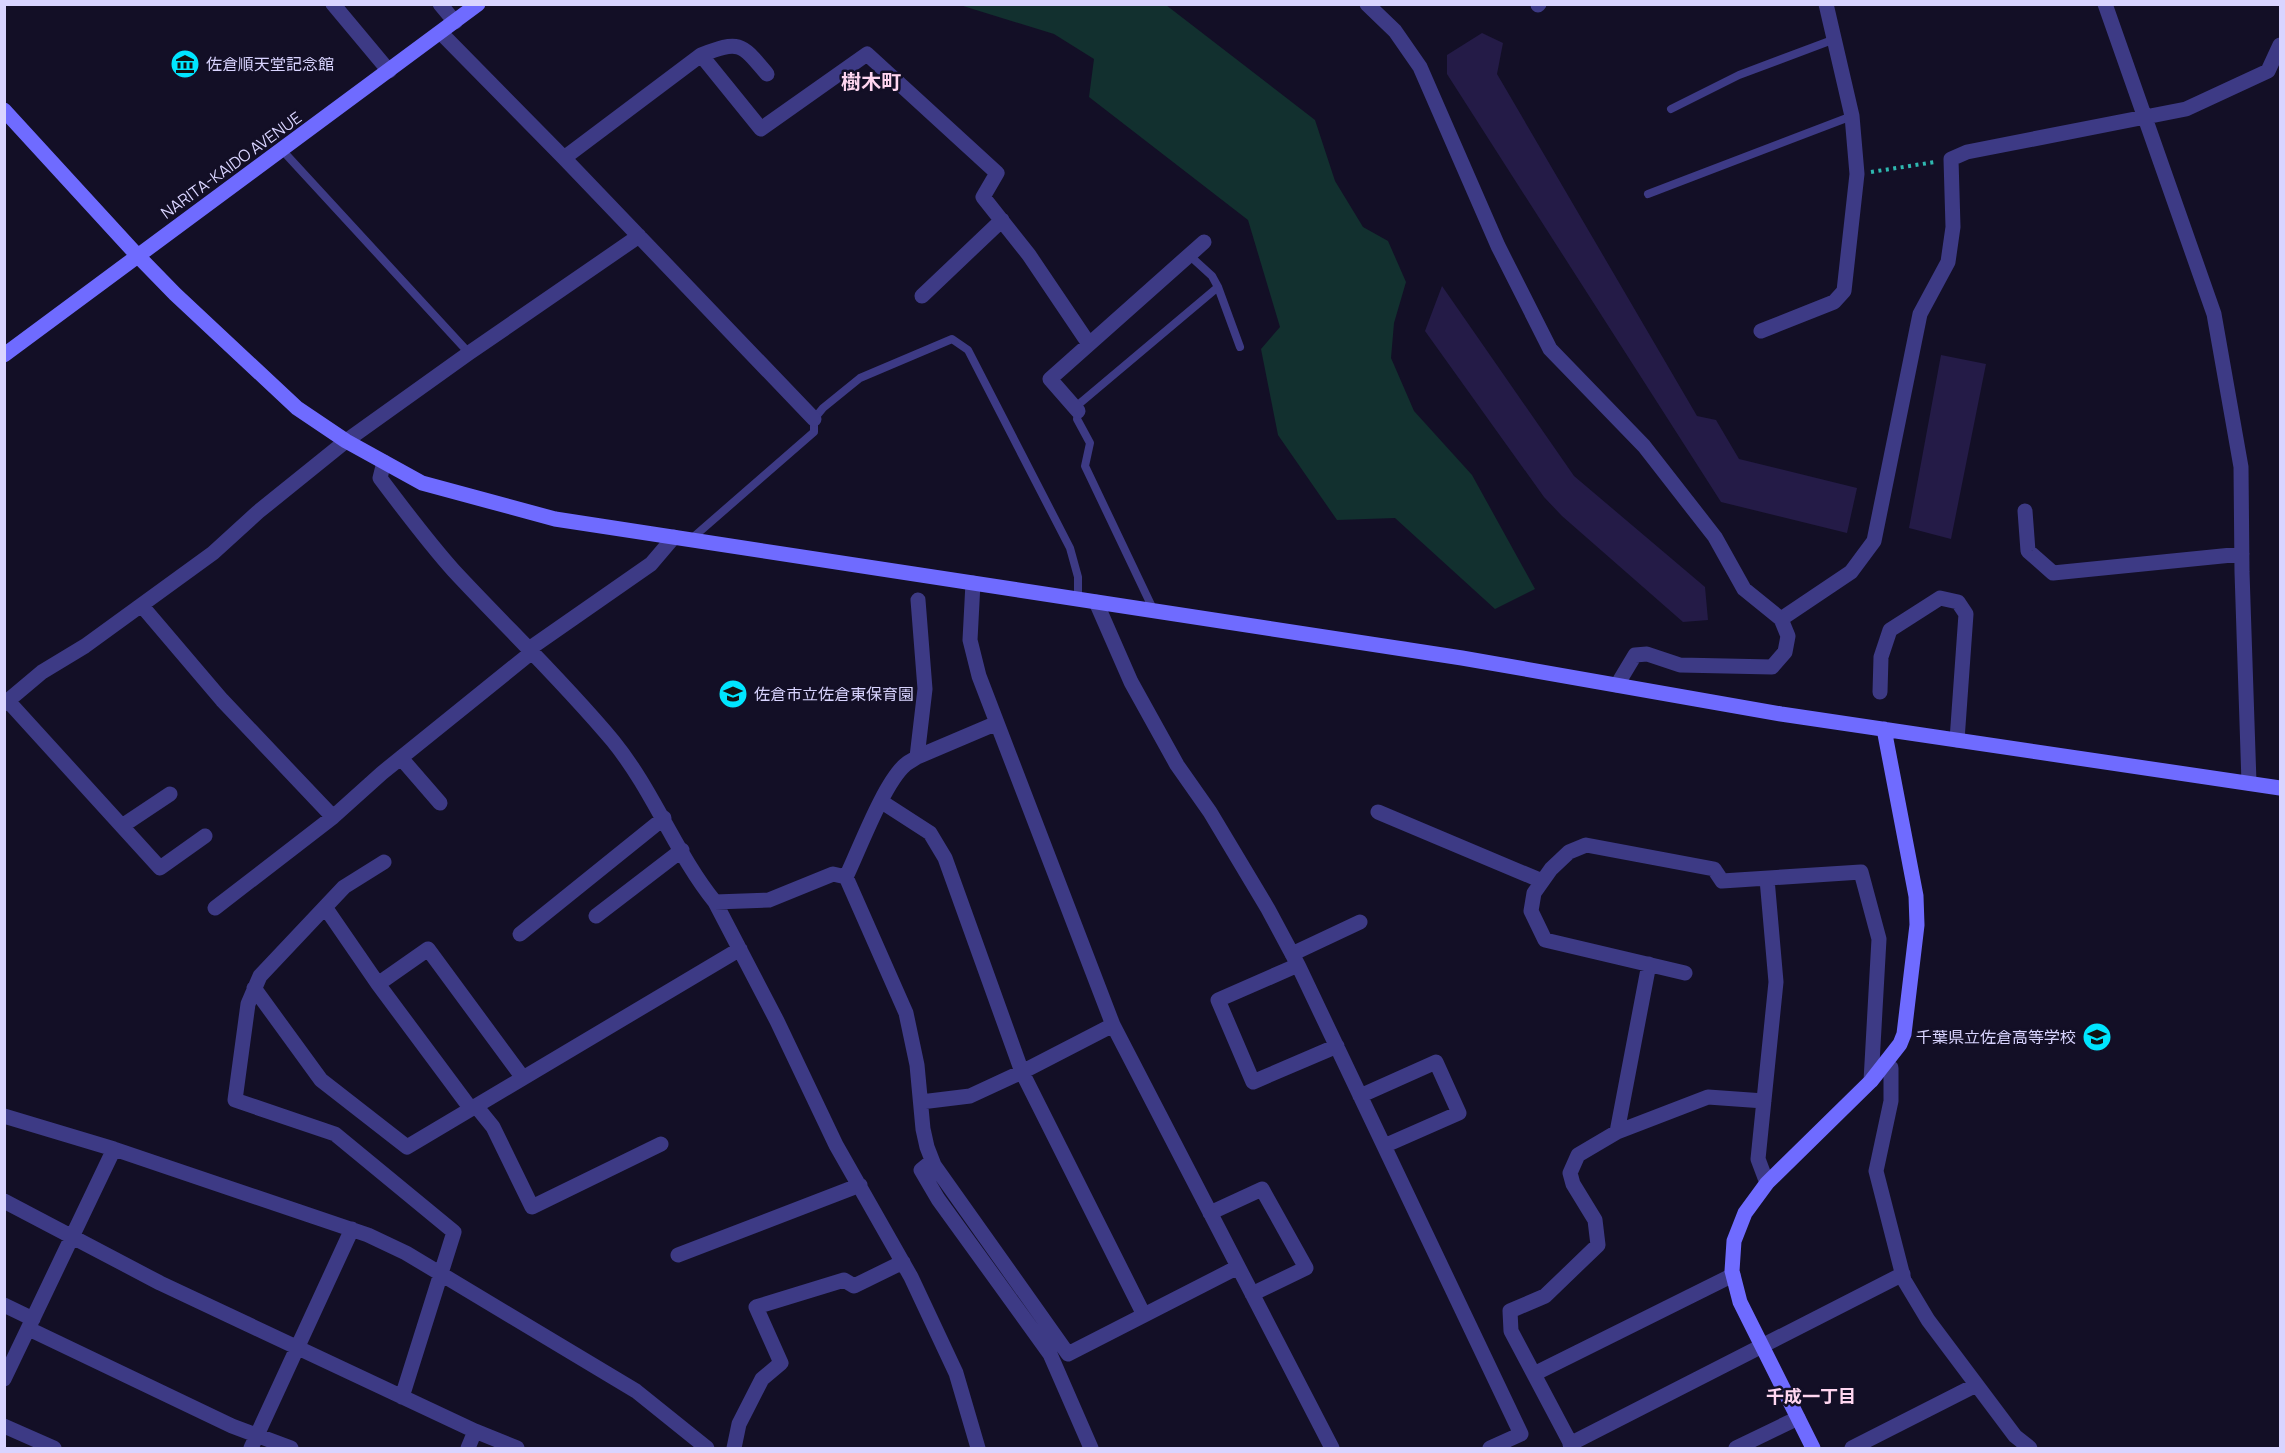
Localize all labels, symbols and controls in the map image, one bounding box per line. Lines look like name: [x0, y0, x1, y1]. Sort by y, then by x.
museum icon: 佐倉順天堂記念館: [169, 48, 201, 80]
place label: 佐倉順天堂記念館: [206, 53, 334, 75]
district label: 樹木町: [841, 68, 901, 95]
street label: NARITA-KAIDO AVENUE: [156, 106, 306, 224]
school or university icon: 佐倉市立佐倉東保育園: [717, 678, 749, 710]
place label: 佐倉市立佐倉東保育園: [754, 683, 914, 705]
school or university icon: 千葉県立佐倉高等学校: [2081, 1021, 2113, 1053]
place label: 千葉県立佐倉高等学校: [1916, 1026, 2076, 1048]
district label: 千成一丁目: [1766, 1384, 1856, 1408]

